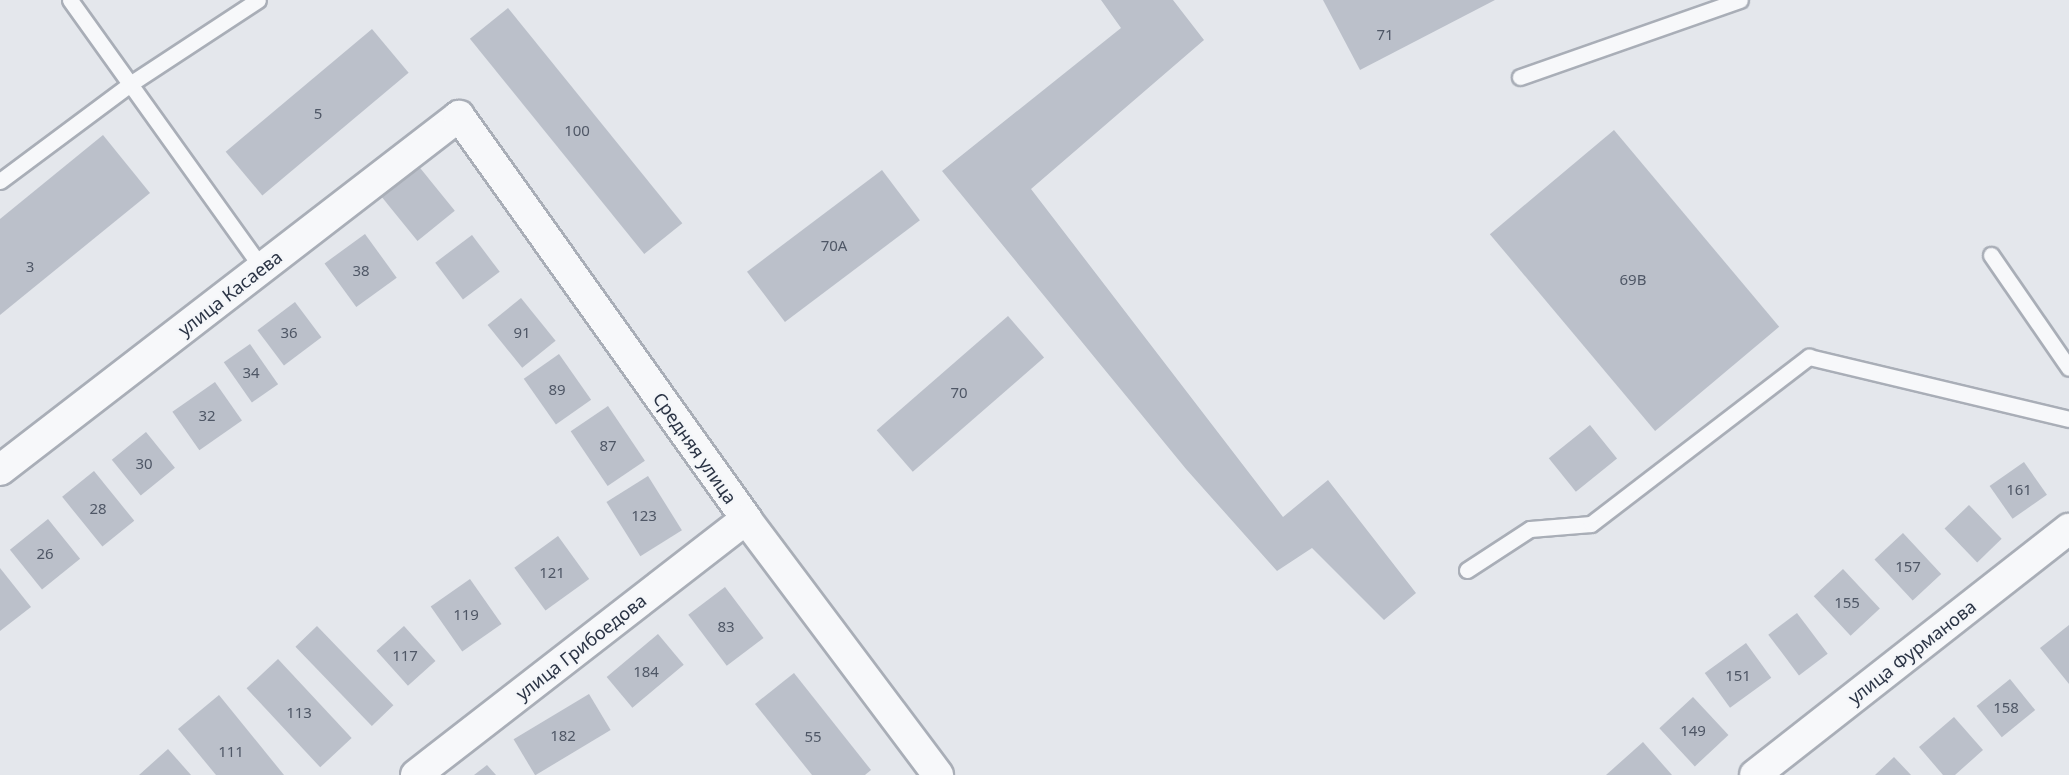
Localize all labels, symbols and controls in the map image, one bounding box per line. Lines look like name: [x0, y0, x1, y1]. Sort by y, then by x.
house number: 71: [1376, 26, 1394, 44]
house number: 5: [314, 105, 322, 123]
house number: 100: [564, 122, 590, 140]
house number: 70А: [821, 237, 847, 255]
street label: улица Касаева: [174, 246, 286, 340]
house number: 3: [26, 258, 34, 276]
house number: 38: [352, 262, 370, 280]
house number: 69В: [1620, 271, 1646, 289]
house number: 36: [280, 324, 298, 342]
house number: 91: [513, 324, 531, 342]
house number: 34: [242, 364, 260, 382]
house number: 89: [548, 381, 566, 399]
house number: 70: [950, 384, 968, 402]
street label: Средняя улица: [649, 388, 741, 508]
house number: 32: [198, 407, 216, 425]
house number: 87: [599, 437, 617, 455]
house number: 30: [135, 455, 153, 473]
house number: 161: [2006, 481, 2032, 499]
house number: 28: [89, 500, 107, 518]
house number: 123: [631, 507, 657, 525]
house number: 26: [36, 545, 54, 563]
house number: 157: [1895, 558, 1921, 576]
house number: 121: [539, 564, 565, 582]
street label: улица Грибоедова: [512, 589, 650, 705]
house number: 155: [1834, 594, 1860, 612]
street label: улица Фурманова: [1844, 595, 1980, 709]
house number: 119: [453, 606, 479, 624]
house number: 83: [717, 618, 735, 636]
house number: 117: [392, 647, 418, 665]
house number: 184: [633, 663, 659, 681]
house number: 151: [1725, 667, 1751, 685]
house number: 158: [1993, 699, 2019, 717]
house number: 113: [286, 704, 312, 722]
house number: 149: [1680, 722, 1706, 740]
house number: 182: [550, 727, 576, 745]
house number: 55: [804, 728, 822, 746]
house number: 111: [218, 743, 244, 761]

